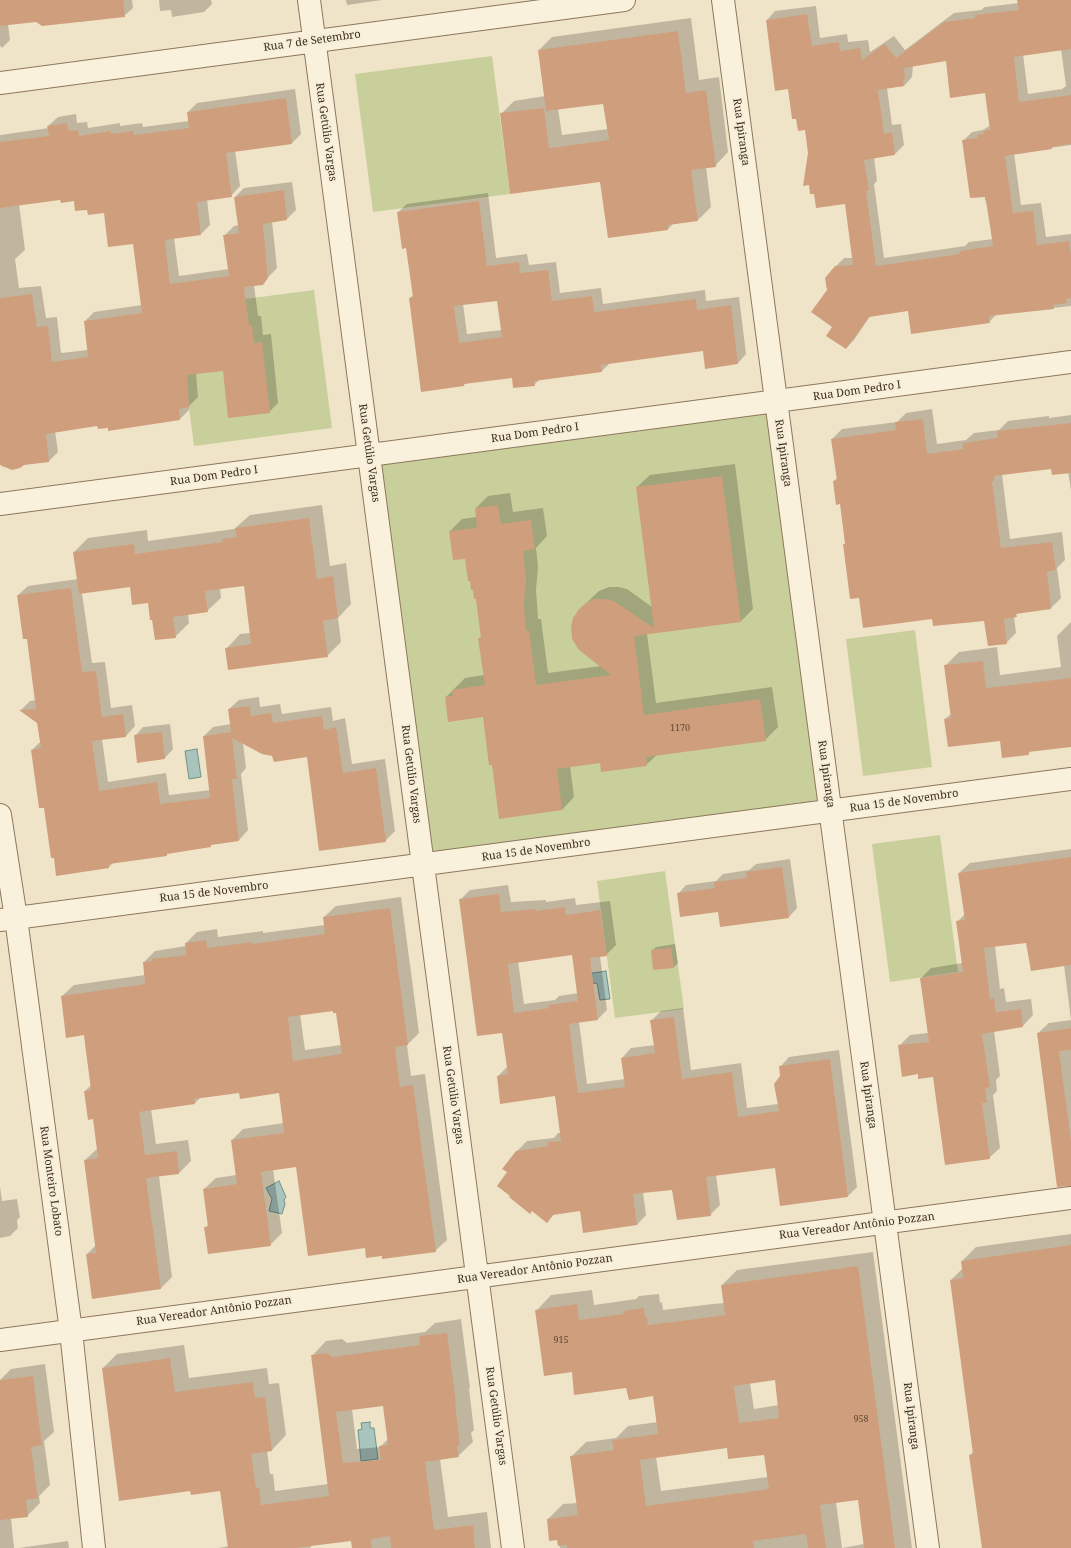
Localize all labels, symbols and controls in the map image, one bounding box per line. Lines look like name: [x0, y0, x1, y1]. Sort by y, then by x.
street label: Rua 7 de Setembro: [263, 28, 361, 54]
street label: Rua Getúlio Vargas: [313, 82, 339, 182]
street label: Rua Ipiranga: [730, 97, 752, 167]
street label: Rua Dom Pedro I: [812, 378, 902, 404]
street label: Rua Getúlio Vargas: [356, 403, 382, 503]
street label: Rua Ipiranga: [772, 418, 794, 488]
street label: Rua Dom Pedro I: [490, 420, 580, 446]
street label: Rua Dom Pedro I: [169, 463, 259, 489]
house number: 1170: [670, 723, 690, 733]
street label: Rua Getúlio Vargas: [398, 724, 424, 824]
street label: Rua Ipiranga: [815, 739, 837, 809]
street label: Rua 15 de Novembro: [849, 787, 959, 815]
street label: Rua 15 de Novembro: [481, 836, 591, 864]
street label: Rua 15 de Novembro: [159, 879, 269, 905]
street label: Rua Getúlio Vargas: [440, 1045, 466, 1145]
street label: Rua Ipiranga: [857, 1060, 879, 1130]
street label: Rua Monteiro Lobato: [37, 1125, 65, 1237]
street label: Rua Vereador Antônio Pozzan: [778, 1210, 936, 1242]
street label: Rua Vereador Antônio Pozzan: [456, 1252, 614, 1286]
street label: Rua Vereador Antônio Pozzan: [135, 1294, 293, 1328]
house number: 915: [553, 1335, 569, 1345]
street label: Rua Getúlio Vargas: [483, 1366, 509, 1466]
street label: Rua Ipiranga: [900, 1381, 922, 1451]
house number: 958: [853, 1414, 869, 1424]

